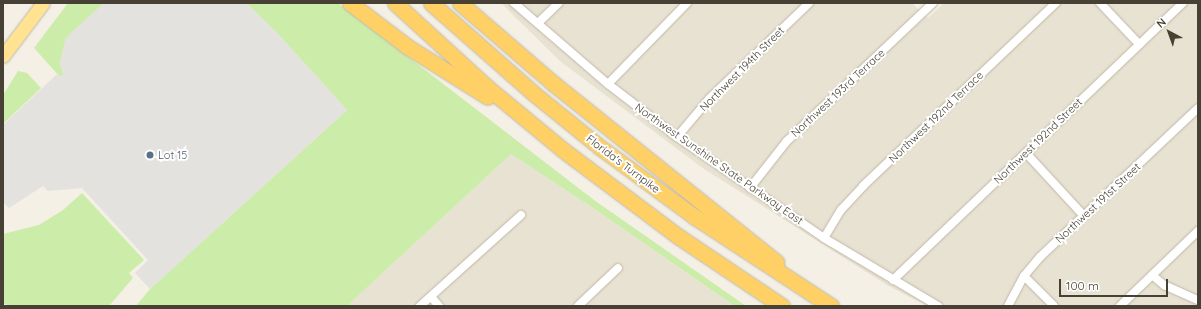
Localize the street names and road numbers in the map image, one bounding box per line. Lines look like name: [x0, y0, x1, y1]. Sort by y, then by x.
street label: Northwest 194th Street: [697, 24, 787, 114]
street label: Northwest 193rd Terrace: [788, 46, 888, 140]
street label: Northwest 192nd Terrace: [886, 68, 986, 166]
street label: Northwest 192nd Street: [991, 95, 1085, 187]
street label: Northwest Sunshine State Parkway East: [632, 101, 806, 227]
street label: Florida's Turnpike: [584, 132, 662, 196]
street label: Northwest 191st Street: [1053, 160, 1143, 246]

